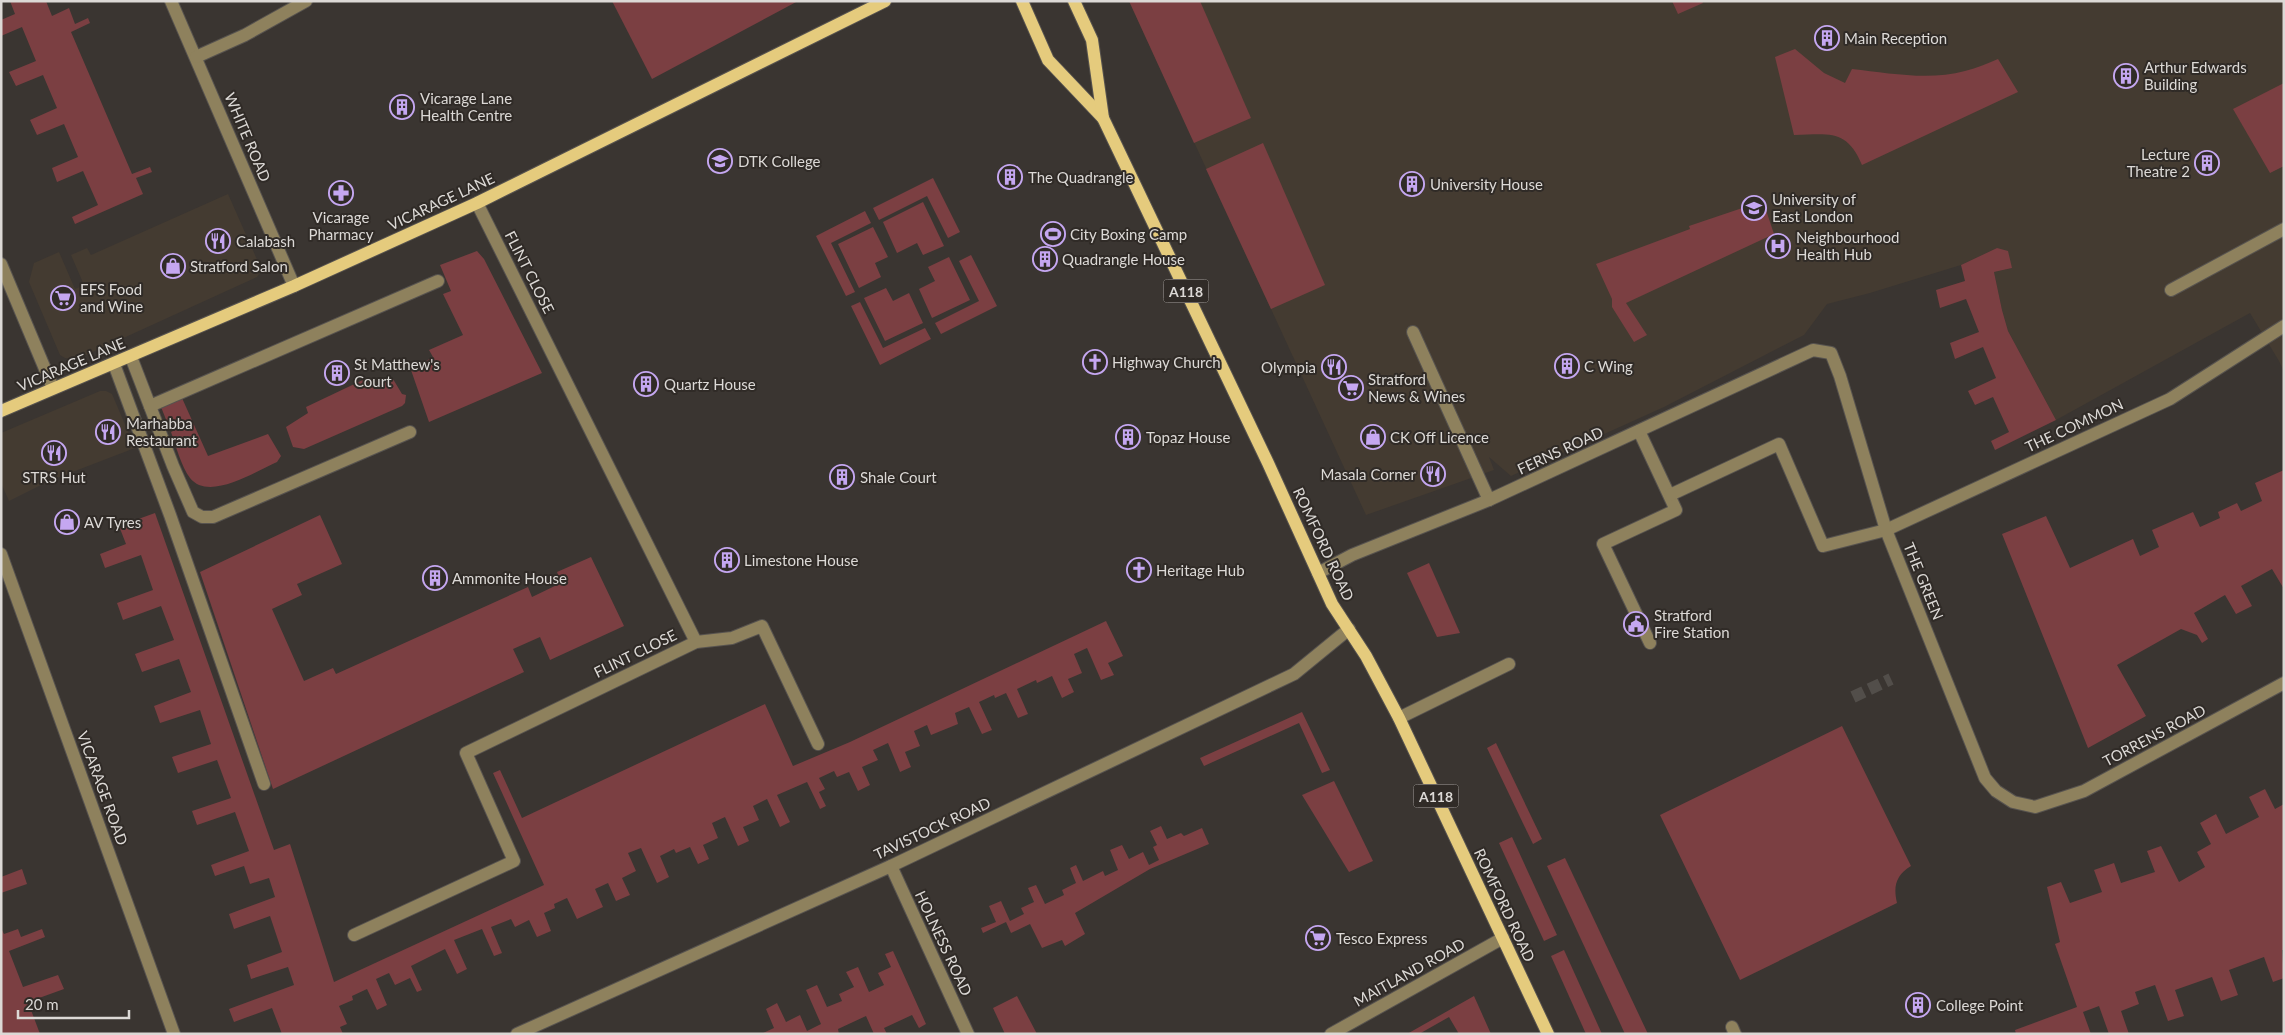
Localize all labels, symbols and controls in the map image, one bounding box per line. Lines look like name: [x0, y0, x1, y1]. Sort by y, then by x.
building icon: Main Reception: [1814, 25, 1840, 51]
place label: Main Reception: [1844, 29, 1947, 47]
place label: Arthur Edwards Building: [2144, 58, 2247, 93]
building icon: Arthur Edwards Building: [2113, 63, 2139, 89]
place label: Vicarage Lane Health Centre: [420, 89, 512, 124]
street label: WHITE ROAD: [221, 90, 275, 184]
building icon: Vicarage Lane Health Centre: [389, 94, 415, 120]
place label: Lecture Theatre 2: [2127, 145, 2190, 180]
school or university icon: DTK College: [707, 148, 733, 174]
building icon: Lecture Theatre 2: [2194, 150, 2220, 176]
place label: DTK College: [738, 152, 821, 170]
building icon: The Quadrangle: [997, 164, 1023, 190]
street label: VICARAGE LANE: [385, 168, 497, 234]
place label: The Quadrangle: [1028, 168, 1133, 186]
building icon: University House: [1399, 171, 1425, 197]
place label: University House: [1430, 175, 1543, 193]
pharmacy icon: Vicarage Pharmacy: [328, 180, 354, 206]
place label: University of East London: [1772, 190, 1857, 225]
school or university icon: University of East London: [1741, 195, 1767, 221]
place label: Vicarage Pharmacy: [309, 208, 374, 243]
sports icon: City Boxing Camp: [1040, 221, 1066, 247]
place label: City Boxing Camp: [1070, 225, 1187, 243]
restaurant icon: Calabash: [205, 228, 231, 254]
street label: FLINT CLOSE: [502, 228, 558, 316]
place label: Neighbourhood Health Hub: [1796, 228, 1899, 263]
place label: Calabash: [236, 232, 295, 250]
hospital icon: Neighbourhood Health Hub: [1765, 233, 1791, 259]
building icon: Quadrangle House: [1032, 246, 1058, 272]
place label: Quadrangle House: [1062, 250, 1185, 268]
shop icon: Stratford Salon: [160, 253, 186, 279]
place label: Stratford Salon: [190, 257, 288, 275]
place label: EFS Food and Wine: [80, 280, 143, 315]
road number: A118: [1164, 280, 1208, 302]
supermarket icon: EFS Food and Wine: [50, 285, 76, 311]
street label: VICARAGE LANE: [14, 333, 128, 395]
church icon: Highway Church: [1082, 349, 1108, 375]
place label: Highway Church: [1112, 353, 1221, 371]
building icon: C Wing: [1554, 353, 1580, 379]
restaurant icon: Olympia: [1321, 354, 1347, 380]
place label: St Matthew's Court: [354, 355, 440, 390]
place label: C Wing: [1584, 357, 1633, 375]
place label: Olympia: [1261, 358, 1316, 376]
building icon: St Matthew's Court: [324, 360, 350, 386]
place label: Stratford News & Wines: [1368, 370, 1465, 405]
building icon: Quartz House: [633, 371, 659, 397]
place label: Quartz House: [664, 375, 756, 393]
supermarket icon: Stratford News & Wines: [1338, 375, 1364, 401]
street label: THE COMMON: [2022, 394, 2126, 456]
place label: Marhabba Restaurant: [126, 414, 198, 449]
restaurant icon: Marhabba Restaurant: [95, 419, 121, 445]
street label: FERNS ROAD: [1514, 422, 1606, 478]
building icon: Topaz House: [1115, 424, 1141, 450]
shop icon: CK Off Licence: [1360, 424, 1386, 450]
place label: Topaz House: [1146, 428, 1231, 446]
place label: CK Off Licence: [1390, 428, 1489, 446]
restaurant icon: STRS Hut: [41, 440, 67, 466]
restaurant icon: Masala Corner: [1420, 461, 1446, 487]
building icon: Shale Court: [829, 464, 855, 490]
place label: Masala Corner: [1320, 465, 1417, 483]
place label: STRS Hut: [22, 468, 86, 486]
place label: Shale Court: [860, 468, 937, 486]
street label: ROMFORD ROAD: [1290, 485, 1358, 603]
shop icon: AV Tyres: [54, 509, 80, 535]
place label: AV Tyres: [84, 513, 141, 531]
street label: THE GREEN: [1900, 540, 1948, 622]
building icon: Limestone House: [714, 547, 740, 573]
place label: Limestone House: [744, 551, 859, 569]
church icon: Heritage Hub: [1126, 557, 1152, 583]
place label: Heritage Hub: [1156, 561, 1245, 579]
building icon: Ammonite House: [422, 565, 448, 591]
place label: Ammonite House: [452, 569, 567, 587]
place label: Stratford Fire Station: [1654, 606, 1730, 641]
public building icon: Stratford Fire Station: [1623, 611, 1649, 637]
street label: FLINT CLOSE: [591, 625, 679, 681]
street label: TORRENS ROAD: [2100, 700, 2208, 770]
street label: VICARAGE ROAD: [74, 729, 132, 847]
road number: A118: [1414, 784, 1458, 808]
street label: TAVISTOCK ROAD: [871, 793, 993, 863]
street label: ROMFORD ROAD: [1471, 846, 1539, 964]
street label: HOLNESS ROAD: [912, 888, 976, 998]
supermarket icon: Tesco Express: [1305, 925, 1331, 951]
place label: Tesco Express: [1336, 929, 1427, 947]
street label: MAITLAND ROAD: [1350, 934, 1468, 1010]
scale bar: [18, 988, 129, 1020]
building icon: College Point: [1905, 992, 1931, 1018]
text: 20 m: [25, 995, 59, 1013]
place label: College Point: [1936, 996, 2024, 1014]

